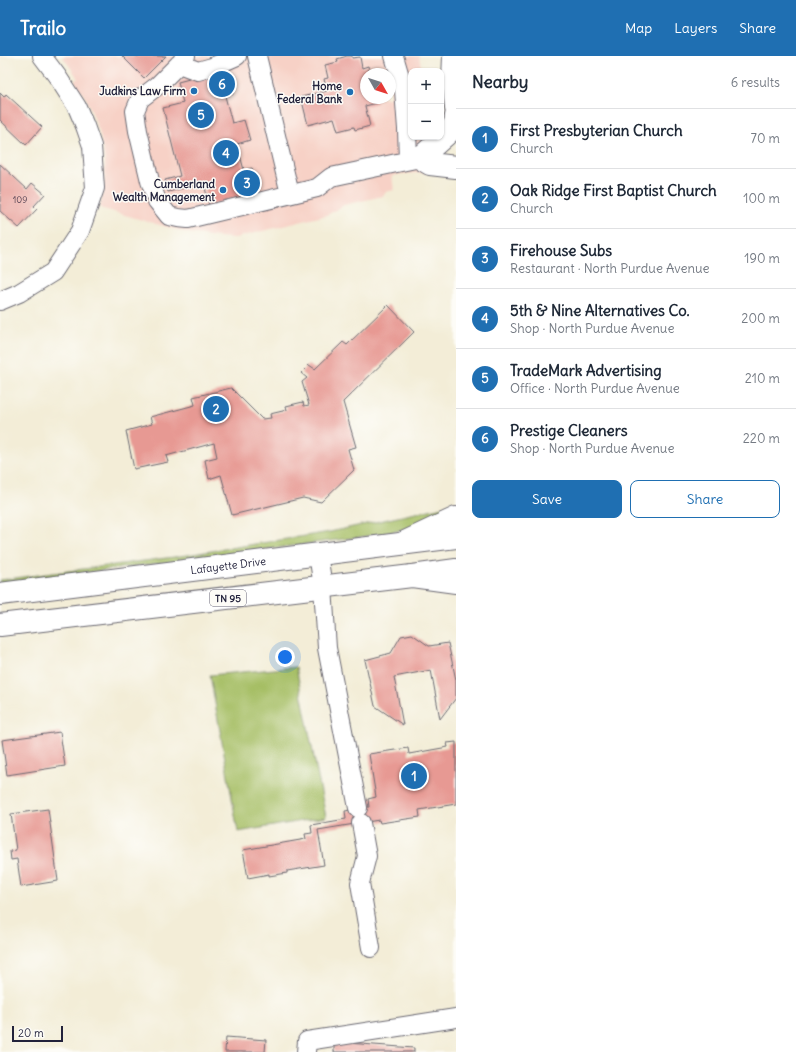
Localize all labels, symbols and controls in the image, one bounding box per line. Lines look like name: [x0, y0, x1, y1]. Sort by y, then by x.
text: Trailo: [20, 16, 66, 40]
text: Map: [625, 19, 652, 37]
text: Layers: [674, 19, 717, 37]
text: Share: [739, 19, 776, 37]
north arrow: [360, 68, 396, 104]
map controls: [408, 68, 444, 140]
button: +: [408, 68, 444, 104]
pin: 6: [209, 69, 235, 99]
text: Nearby: [472, 71, 528, 93]
text: 6 results: [731, 74, 780, 91]
place label: Home Federal Bank: [277, 79, 342, 106]
place label: Judkins Law Firm: [99, 84, 186, 98]
marker: Judkins Law Firm: [189, 86, 199, 96]
marker: Home Federal Bank: [345, 87, 355, 97]
pin: 5: [188, 100, 214, 130]
button: −: [408, 104, 444, 140]
text: First Presbyterian Church: [510, 121, 683, 140]
text: 1: [482, 130, 488, 147]
text: 70 m: [751, 130, 780, 147]
pin: 4: [213, 138, 239, 168]
text: Church: [510, 140, 553, 157]
pin: 3: [234, 168, 260, 198]
place label: Cumberland Wealth Management: [113, 177, 216, 205]
text: Oak Ridge First Baptist Church: [510, 181, 717, 200]
marker: Cumberland Wealth Management: [218, 185, 228, 195]
text: 2: [481, 190, 489, 207]
text: 100 m: [743, 190, 780, 207]
house number: 109: [13, 194, 27, 205]
text: Church: [510, 200, 553, 217]
text: Firehouse Subs: [510, 241, 612, 260]
text: 3: [481, 250, 489, 267]
text: 190 m: [744, 250, 780, 267]
text: Restaurant · North Purdue Avenue: [510, 260, 710, 277]
text: 5th & Nine Alternatives Co.: [510, 301, 690, 320]
text: 4: [481, 310, 489, 327]
text: 200 m: [741, 310, 780, 327]
text: Shop · North Purdue Avenue: [510, 320, 674, 337]
text: TradeMark Advertising: [510, 361, 662, 380]
text: 5: [481, 370, 489, 387]
text: 210 m: [745, 370, 780, 387]
text: Office · North Purdue Avenue: [510, 380, 680, 397]
pin: 2: [203, 394, 229, 424]
text: Prestige Cleaners: [510, 421, 628, 440]
text: 6: [481, 430, 489, 447]
text: 220 m: [743, 430, 780, 447]
text: Shop · North Purdue Avenue: [510, 440, 674, 457]
button: Save: [472, 480, 622, 518]
button: Share: [630, 480, 780, 518]
street label: Lafayette Drive: [190, 554, 267, 577]
road number: TN 95: [210, 590, 246, 606]
your location: [275, 647, 295, 667]
pin: 1: [401, 761, 427, 791]
scale bar: [12, 1024, 63, 1043]
text: 20 m: [18, 1026, 44, 1040]

